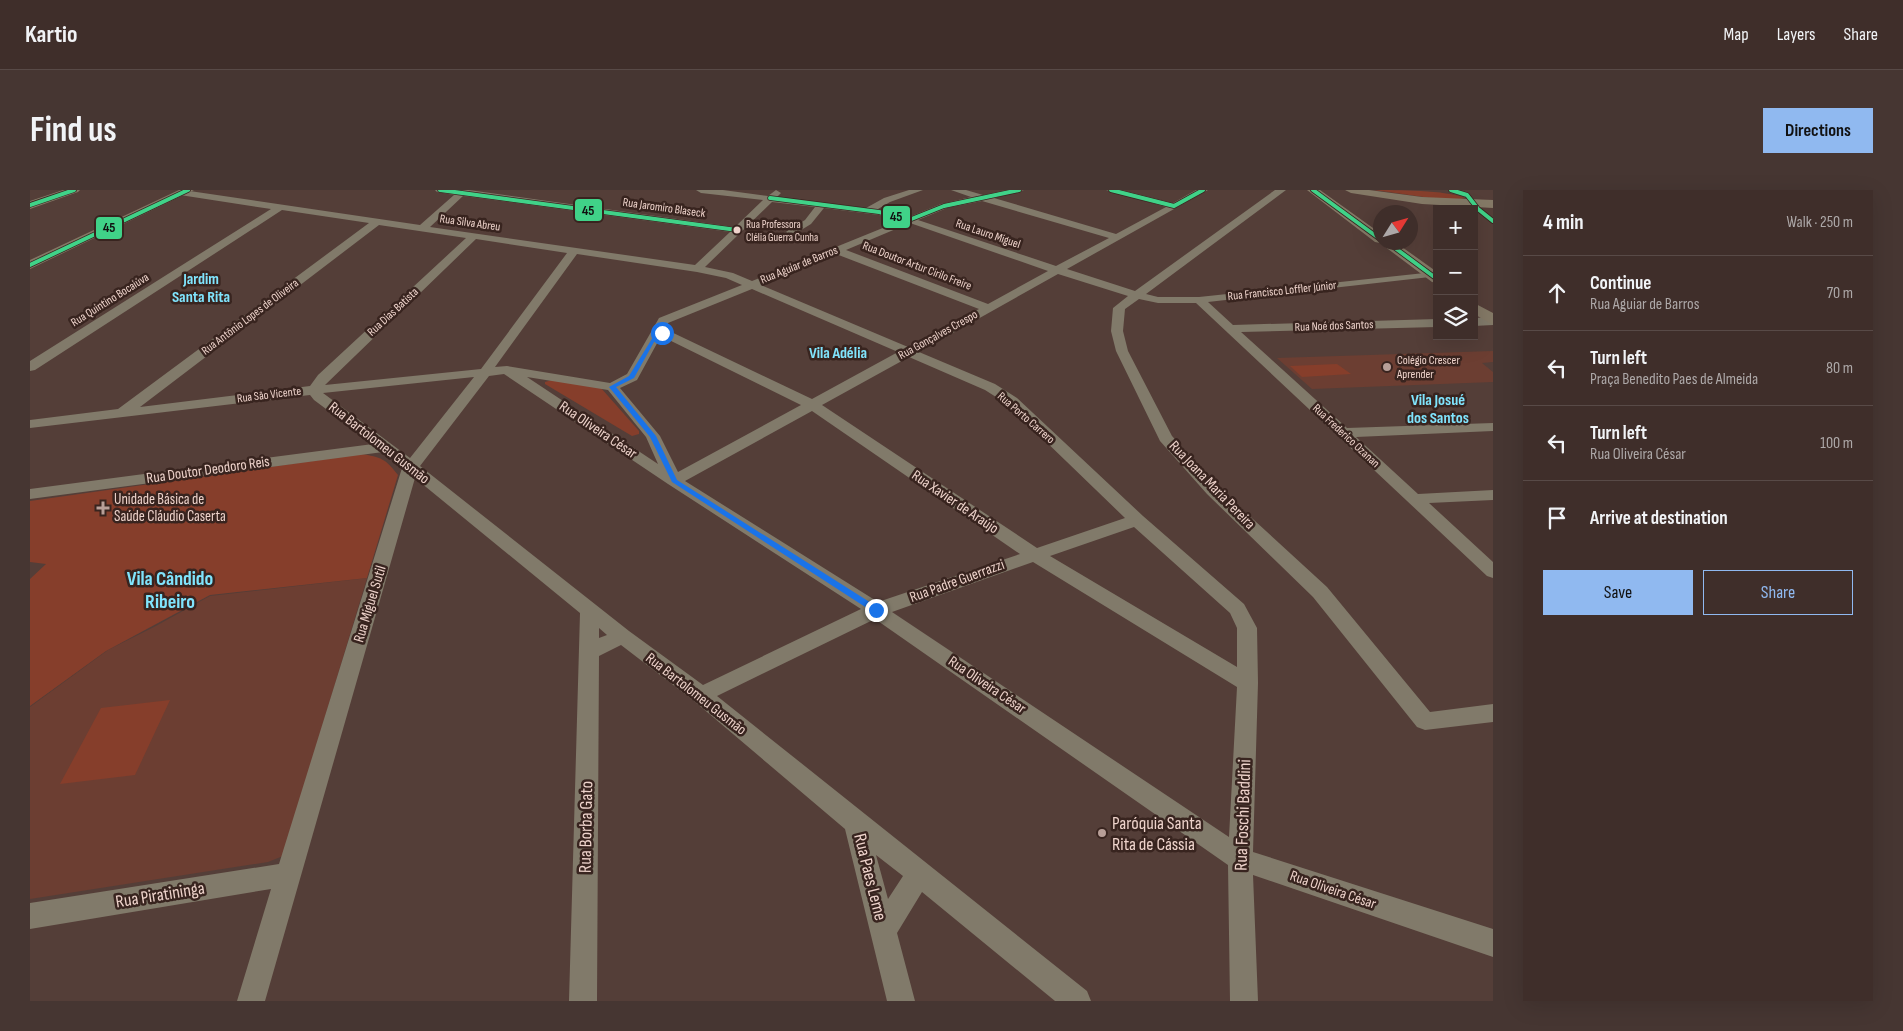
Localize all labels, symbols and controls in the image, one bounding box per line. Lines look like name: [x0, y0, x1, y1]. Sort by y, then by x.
text: Kartio: [25, 20, 77, 49]
text: Map: [1724, 24, 1749, 45]
text: Layers: [1777, 24, 1816, 45]
text: Share: [1844, 24, 1878, 45]
button: Directions: [1763, 108, 1873, 153]
text: Find us: [30, 109, 117, 152]
street label: Rua Jaromiro Blaseck: [622, 195, 707, 221]
line badge: 45: [574, 198, 603, 222]
text: 45: [582, 202, 594, 219]
line badge: 45: [882, 205, 911, 229]
north arrow: [1373, 205, 1418, 250]
map controls: [1433, 205, 1478, 340]
button: +: [1433, 205, 1478, 250]
text: 45: [890, 208, 902, 225]
text: 4 min: [1543, 210, 1584, 235]
street label: Rua Silva Abreu: [439, 211, 501, 235]
text: Walk · 250 m: [1787, 213, 1853, 232]
line badge: 45: [95, 216, 123, 240]
street label: Rua Lauro Miguel: [954, 216, 1022, 252]
place label: Rua Professora Clélia Guerra Cunha: [746, 218, 818, 244]
text: 45: [103, 219, 115, 236]
marker: Rua Professora Clélia Guerra Cunha: [732, 225, 742, 235]
street label: Rua Doutor Artur Cirilo Freire: [860, 238, 974, 294]
street label: Rua Aguiar de Barros: [758, 243, 840, 287]
button: −: [1433, 250, 1478, 295]
street label: Rua Quintino Bocaiúva: [68, 270, 152, 330]
district label: Jardim Santa Rita: [172, 270, 230, 307]
text: Continue: [1590, 272, 1651, 295]
street label: Rua Antônio Lopes de Oliveira: [199, 275, 302, 358]
street label: Rua Francisco Loffler Júnior: [1227, 278, 1338, 304]
icon: ahead: [1543, 279, 1571, 307]
street label: Rua Dias Batista: [364, 284, 422, 339]
text: 70 m: [1827, 284, 1853, 303]
button: layers: [1433, 295, 1478, 340]
text: Rua Aguiar de Barros: [1590, 295, 1700, 314]
street label: Rua Gonçalves Crespo: [896, 307, 980, 363]
street label: Rua Noé dos Santos: [1294, 317, 1374, 335]
route start: [651, 322, 674, 345]
district label: Vila Adélia: [809, 344, 867, 363]
text: Turn left: [1590, 347, 1647, 370]
place label: Colégio Crescer Aprender: [1396, 353, 1460, 382]
icon: left: [1543, 354, 1571, 382]
text: 80 m: [1826, 359, 1853, 378]
marker: Colégio Crescer Aprender: [1381, 361, 1393, 373]
text: Praça Benedito Paes de Almeida: [1590, 370, 1758, 389]
street label: Rua São Vicente: [236, 384, 302, 406]
street label: Rua Porto Carrero: [994, 389, 1058, 447]
district label: Vila Josué dos Santos: [1407, 391, 1469, 428]
street label: Rua Oliveira César: [555, 397, 641, 463]
street label: Rua Bartolomeu Gusmão: [325, 398, 433, 488]
street label: Rua Frederico Ozanan: [1309, 401, 1383, 471]
text: Turn left: [1590, 422, 1647, 445]
icon: left: [1543, 429, 1571, 457]
text: 100 m: [1820, 434, 1853, 453]
street label: Rua Joana Maria Pereira: [1165, 437, 1259, 533]
text: Rua Oliveira César: [1590, 445, 1686, 464]
street label: Rua Doutor Deodoro Reis: [145, 452, 271, 488]
street label: Rua Xavier de Araújo: [908, 466, 1002, 538]
place label: Unidade Básica de Saúde Cláudio Caserta: [114, 490, 226, 526]
marker: Unidade Básica de Saúde Cláudio Caserta: [96, 501, 110, 515]
icon: arrive: [1543, 504, 1571, 532]
text: Arrive at destination: [1590, 507, 1728, 530]
street label: Rua Padre Guerrazzi: [907, 555, 1007, 607]
street label: Rua Miguel Sutil: [349, 563, 391, 645]
district label: Vila Cândido Ribeiro: [127, 567, 213, 614]
button: Save: [1543, 570, 1693, 615]
button: Share: [1703, 570, 1853, 615]
route end: [865, 599, 888, 622]
street label: Rua Bartolomeu Gusmão: [642, 649, 750, 739]
street label: Rua Oliveira César: [944, 652, 1030, 718]
street label: Rua Foschi Baddini: [1231, 759, 1255, 871]
street label: Rua Borba Gato: [575, 781, 597, 873]
place label: Paróquia Santa Rita de Cássia: [1112, 813, 1202, 855]
marker: Paróquia Santa Rita de Cássia: [1096, 827, 1108, 839]
street label: Rua Paes Leme: [849, 831, 891, 923]
street label: Rua Oliveira César: [1287, 866, 1379, 914]
street label: Rua Piratininga: [114, 878, 206, 912]

